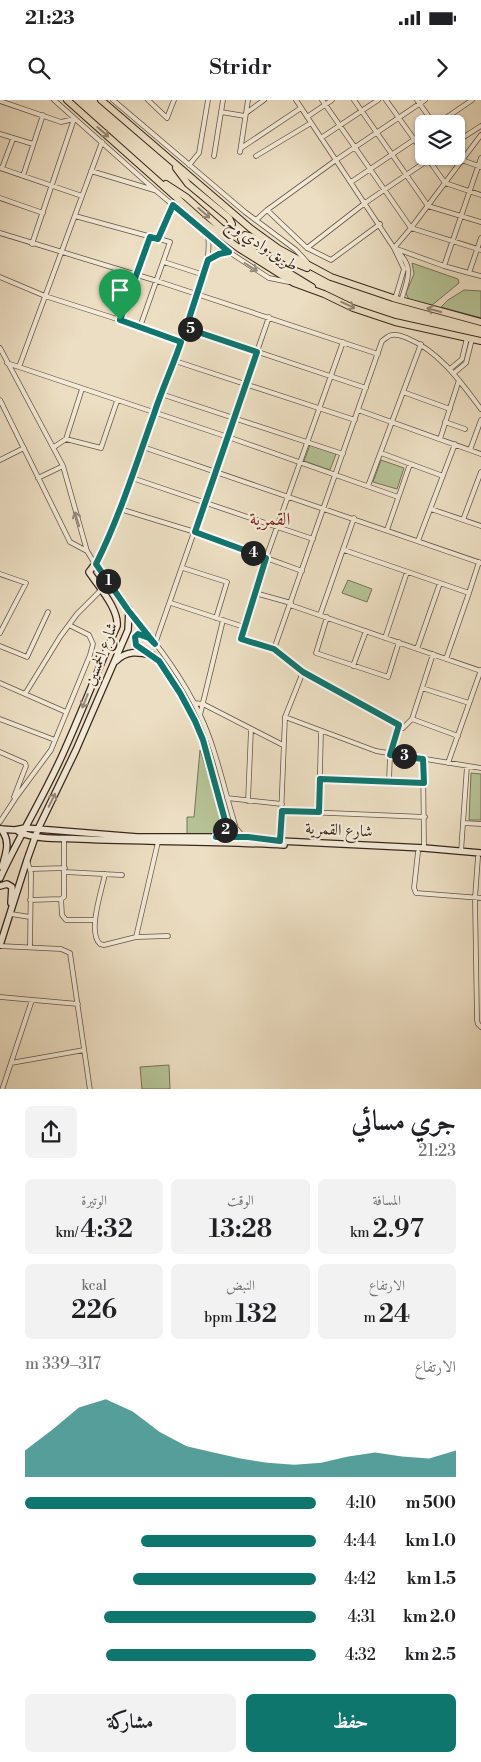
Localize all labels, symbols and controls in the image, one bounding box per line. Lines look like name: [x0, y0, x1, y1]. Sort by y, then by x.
text: 21:23: [25, 6, 75, 30]
icon: search: [25, 54, 53, 82]
text: Stridr: [209, 54, 272, 81]
icon: forward: [428, 54, 456, 82]
map controls: [415, 115, 465, 165]
button: layers: [415, 115, 465, 165]
one-way arrow: [96, 127, 109, 138]
one-way arrow: [197, 207, 210, 218]
street label: طريق وادي وج: [220, 214, 302, 279]
one-way arrow: [244, 263, 258, 273]
pin: [99, 269, 141, 320]
icon: arrive: [106, 276, 134, 304]
one-way arrow: [340, 301, 355, 311]
one-way arrow: [426, 304, 442, 314]
pin: 5: [178, 316, 202, 342]
text: 5: [186, 320, 195, 338]
district label: القمرية: [250, 508, 290, 531]
one-way arrow: [72, 511, 82, 527]
pin: 4: [240, 540, 266, 566]
text: 4: [249, 544, 258, 562]
pin: 1: [96, 568, 120, 594]
text: 1: [105, 572, 112, 590]
street label: شارع الخمسين: [80, 620, 125, 690]
one-way arrow: [79, 693, 89, 708]
pin: 3: [392, 744, 416, 768]
text: 3: [400, 747, 409, 765]
one-way arrow: [47, 793, 57, 808]
pin: 2: [212, 818, 238, 842]
street label: شارع القمرية: [305, 818, 373, 845]
text: 2: [221, 821, 230, 839]
text: جري مسائي: [351, 1104, 456, 1139]
button: share: [25, 1106, 77, 1158]
text: 21:23: [418, 1141, 456, 1161]
text: الوتيرة: [81, 1192, 107, 1210]
text: الوقت: [227, 1192, 254, 1210]
text: المسافة: [373, 1192, 401, 1210]
text: 4:32: [81, 1214, 133, 1245]
text: 13:28: [209, 1214, 272, 1245]
text: 2.97: [372, 1214, 424, 1245]
text: /km: [55, 1224, 81, 1242]
text: km: [350, 1224, 372, 1242]
text: kcal: [81, 1277, 107, 1295]
text: النبض: [226, 1277, 255, 1295]
text: الارتفاع: [369, 1277, 405, 1295]
text: 226: [71, 1295, 117, 1326]
text: 132: [235, 1299, 277, 1330]
text: 24: [379, 1299, 410, 1330]
text: bpm: [204, 1309, 235, 1327]
text: m: [364, 1309, 379, 1327]
text: 317–339 m: [25, 1354, 101, 1374]
text: الارتفاع: [414, 1357, 456, 1377]
text: 4:10: [346, 1493, 376, 1513]
text: 500 m: [406, 1493, 456, 1513]
text: 4:44: [344, 1531, 376, 1551]
text: 1.0 km: [405, 1531, 456, 1551]
text: 4:42: [344, 1569, 376, 1589]
text: 1.5 km: [407, 1569, 456, 1589]
text: 4:31: [348, 1607, 376, 1627]
text: 2.0 km: [403, 1607, 456, 1627]
text: 4:32: [345, 1645, 376, 1665]
text: 2.5 km: [405, 1645, 456, 1665]
button: مشاركة: [25, 1694, 236, 1752]
button: حفظ: [246, 1694, 456, 1752]

